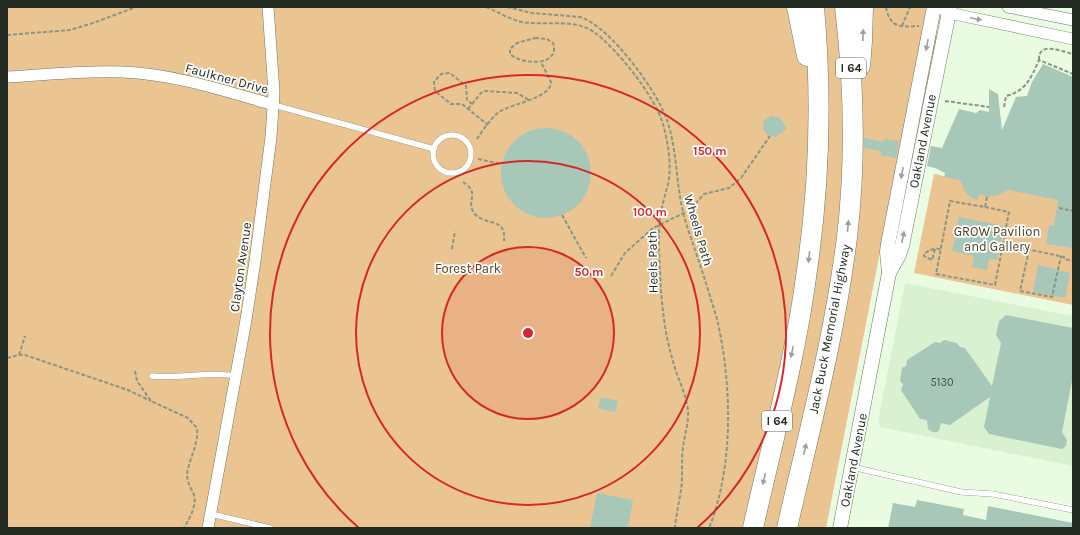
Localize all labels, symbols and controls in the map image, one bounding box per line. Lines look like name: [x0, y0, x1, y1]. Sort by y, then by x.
one-way arrow: [969, 16, 982, 22]
one-way arrow: [859, 29, 866, 41]
one-way arrow: [923, 39, 929, 51]
road number: I 64: [836, 58, 866, 78]
street label: Faulkner Drive: [184, 60, 270, 97]
street label: Oakland Avenue: [906, 93, 939, 189]
text: 150 m: [693, 144, 727, 158]
one-way arrow: [898, 167, 904, 179]
street label: Wheels Path: [681, 193, 716, 268]
text: 100 m: [633, 205, 667, 219]
one-way arrow: [845, 220, 852, 232]
street label: Clayton Avenue: [227, 221, 254, 313]
park label: GROW Pavilion and Gallery: [954, 224, 1040, 254]
street label: Heels Path: [644, 231, 661, 293]
one-way arrow: [901, 231, 907, 243]
street label: Jack Buck Memorial Highway: [806, 243, 853, 415]
one-way arrow: [806, 251, 812, 264]
park label: Forest Park: [435, 261, 501, 276]
text: 50 m: [575, 265, 604, 279]
centre of rings: [521, 326, 535, 340]
one-way arrow: [789, 346, 795, 359]
house number: 5130: [931, 376, 953, 389]
road number: I 64: [762, 411, 792, 431]
street label: Oakland Avenue: [837, 412, 870, 508]
one-way arrow: [802, 443, 808, 455]
one-way arrow: [760, 473, 766, 486]

